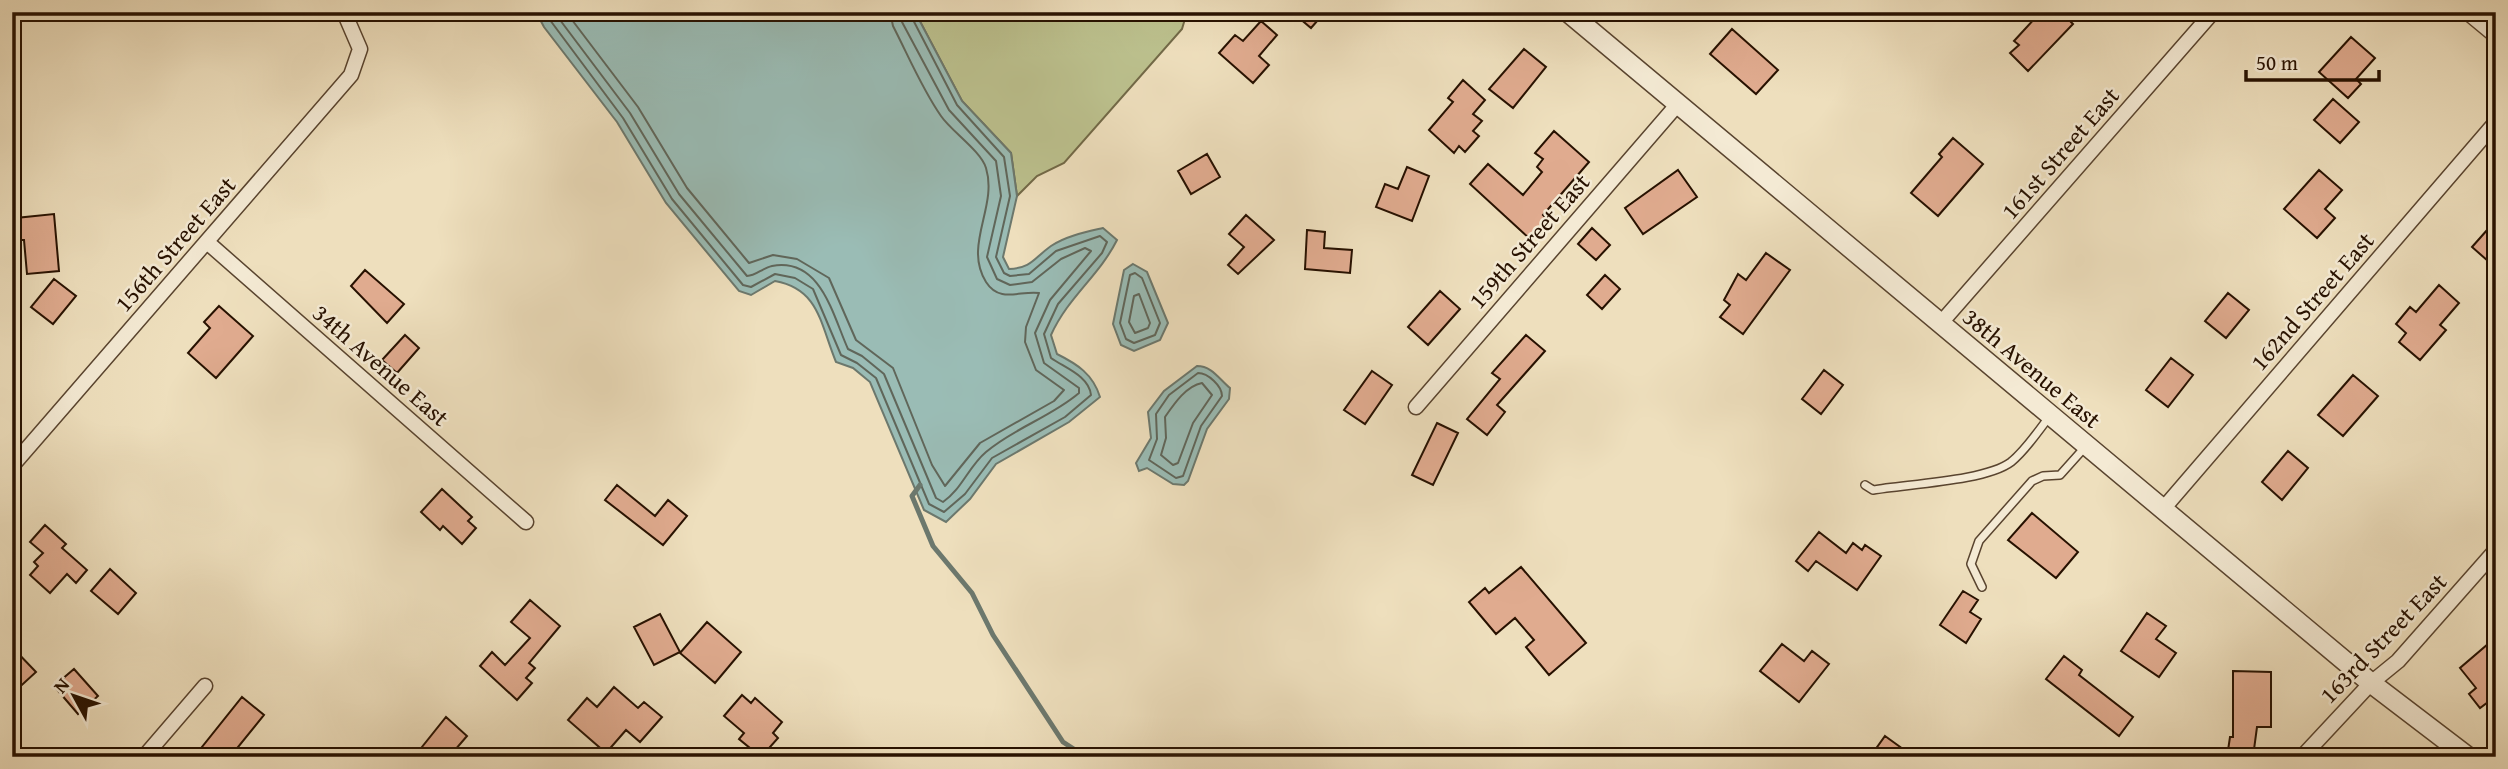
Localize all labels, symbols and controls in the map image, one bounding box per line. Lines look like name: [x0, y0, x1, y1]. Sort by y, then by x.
scale bar: [2246, 38, 2378, 82]
text: 50 m: [2256, 47, 2298, 78]
street label: 161st Street East: [1993, 79, 2128, 227]
street label: 159th Street East: [1460, 165, 1598, 316]
street label: 156th Street East: [106, 168, 244, 319]
street label: 162nd Street East: [2242, 224, 2383, 378]
street label: 34th Avenue East: [305, 296, 457, 435]
street label: 38th Avenue East: [1955, 300, 2109, 437]
street label: 163rd Street East: [2311, 564, 2455, 711]
north arrow: [38, 660, 108, 730]
text: N: [46, 671, 76, 699]

